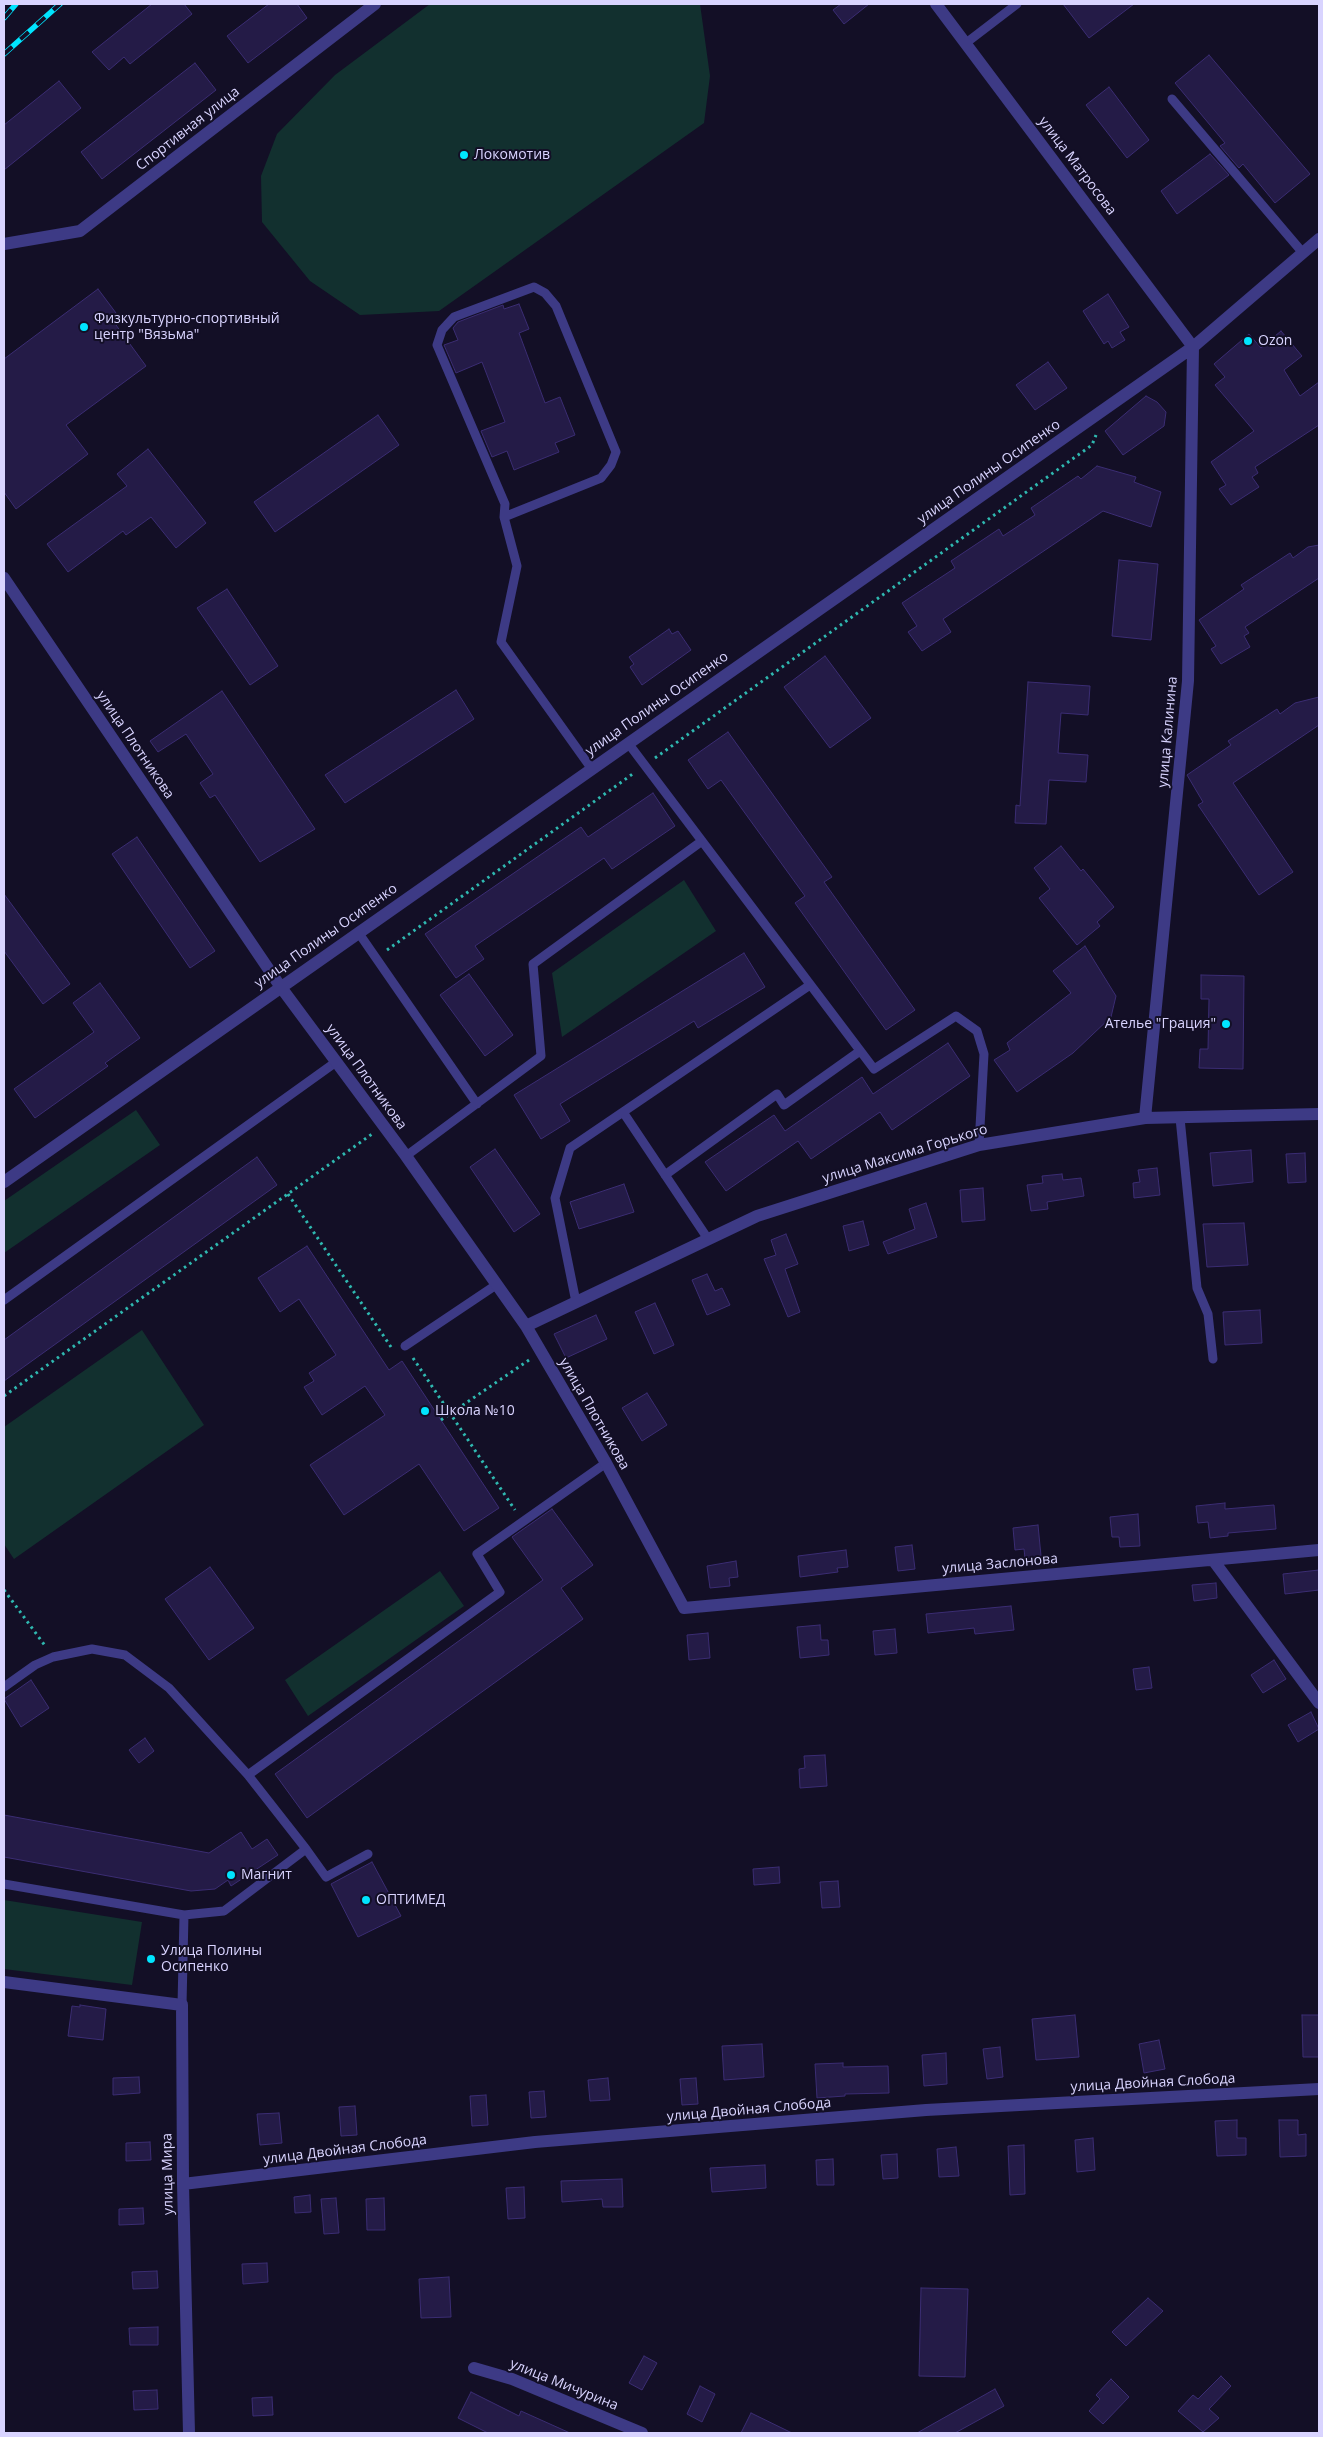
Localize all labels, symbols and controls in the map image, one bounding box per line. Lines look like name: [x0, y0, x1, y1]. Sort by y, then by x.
street label: Спортивная улица: [133, 83, 243, 175]
street label: улица Матросова: [1034, 113, 1120, 219]
place label: Локомотив: [474, 147, 550, 163]
marker: Локомотив: [458, 149, 470, 161]
place label: Физкультурно-спортивный центр "Вязьма": [94, 311, 280, 344]
marker: Физкультурно-спортивный центр "Вязьма": [78, 321, 90, 333]
place label: Ozon: [1258, 333, 1292, 349]
marker: Ozon: [1242, 335, 1254, 347]
street label: улица Полины Осипенко: [914, 416, 1064, 528]
street label: улица Полины Осипенко: [582, 648, 732, 760]
street label: улица Калинина: [1155, 676, 1181, 788]
street label: улица Плотникова: [93, 688, 177, 802]
street label: улица Полины Осипенко: [251, 880, 401, 992]
place label: Ателье "Грация": [1105, 1016, 1216, 1032]
marker: Ателье "Грация": [1220, 1018, 1232, 1030]
street label: улица Плотникова: [322, 1021, 410, 1133]
street label: улица Максима Горького: [820, 1121, 990, 1187]
street label: улица Плотникова: [555, 1355, 633, 1473]
place label: Школа №10: [435, 1403, 515, 1419]
marker: Школа №10: [419, 1405, 431, 1417]
street label: улица Заслонова: [941, 1551, 1059, 1577]
place label: Магнит: [241, 1867, 292, 1883]
marker: Магнит: [225, 1869, 237, 1881]
place label: ОПТИМЕД: [376, 1892, 445, 1908]
marker: ОПТИМЕД: [360, 1894, 372, 1906]
place label: Улица Полины Осипенко: [161, 1943, 262, 1975]
marker: Улица Полины Осипенко: [145, 1953, 157, 1965]
street label: улица Двойная Слобода: [1070, 2070, 1236, 2096]
street label: улица Двойная Слобода: [666, 2094, 832, 2126]
street label: улица Двойная Слобода: [262, 2132, 428, 2168]
street label: улица Мира: [159, 2133, 177, 2215]
street label: улица Мичурина: [507, 2356, 621, 2414]

